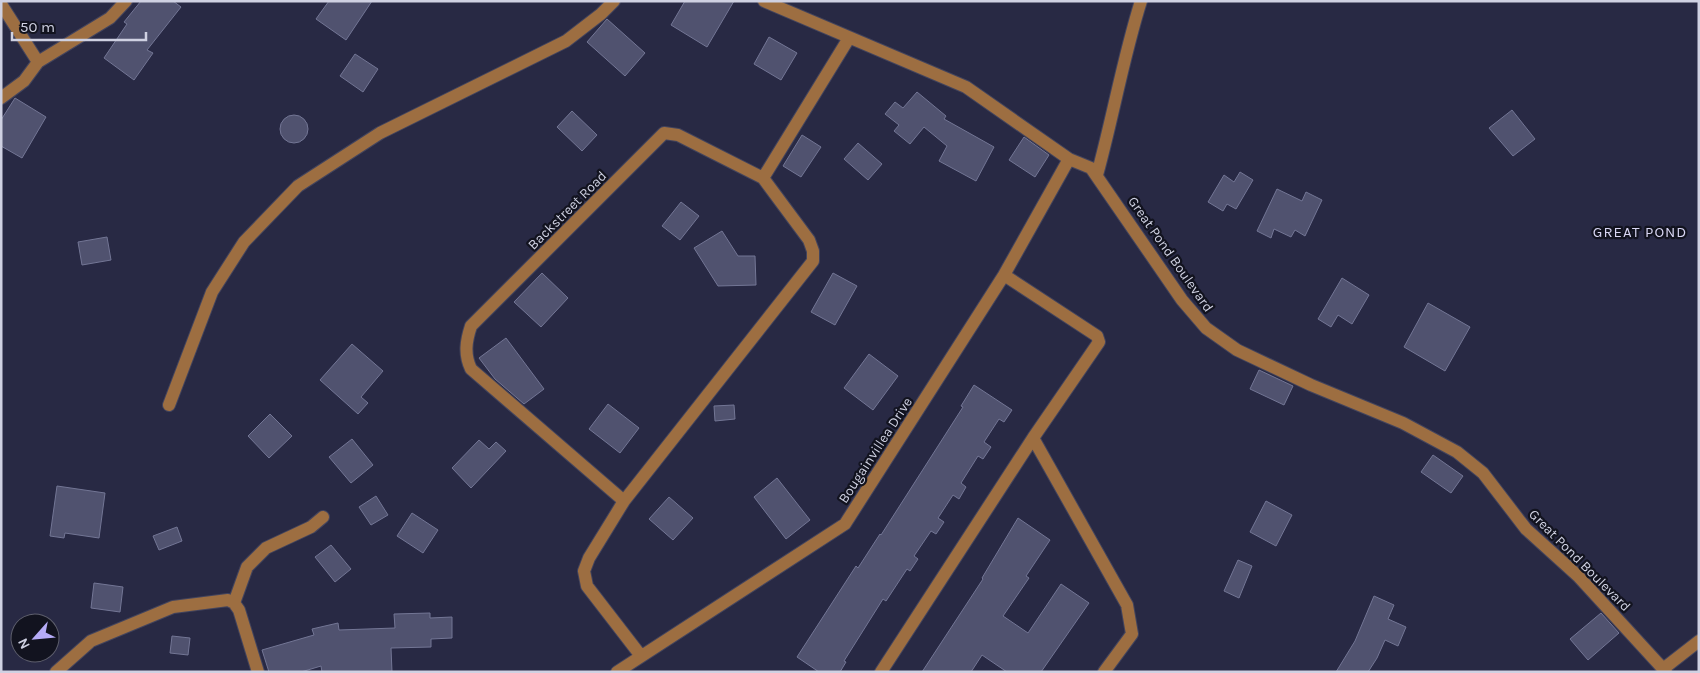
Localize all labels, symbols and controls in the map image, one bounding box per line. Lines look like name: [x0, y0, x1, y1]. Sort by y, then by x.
scale bar: [12, 10, 146, 42]
text: 50 m: [20, 18, 55, 36]
street label: Backstreet Road: [524, 167, 610, 253]
street label: Great Pond Boulevard: [1124, 193, 1217, 315]
district label: GREAT POND: [1593, 223, 1687, 241]
street label: Bougainvillea Drive: [835, 394, 916, 506]
street label: Great Pond Boulevard: [1525, 506, 1634, 615]
north arrow: [10, 613, 60, 663]
text: N: [14, 635, 34, 652]

